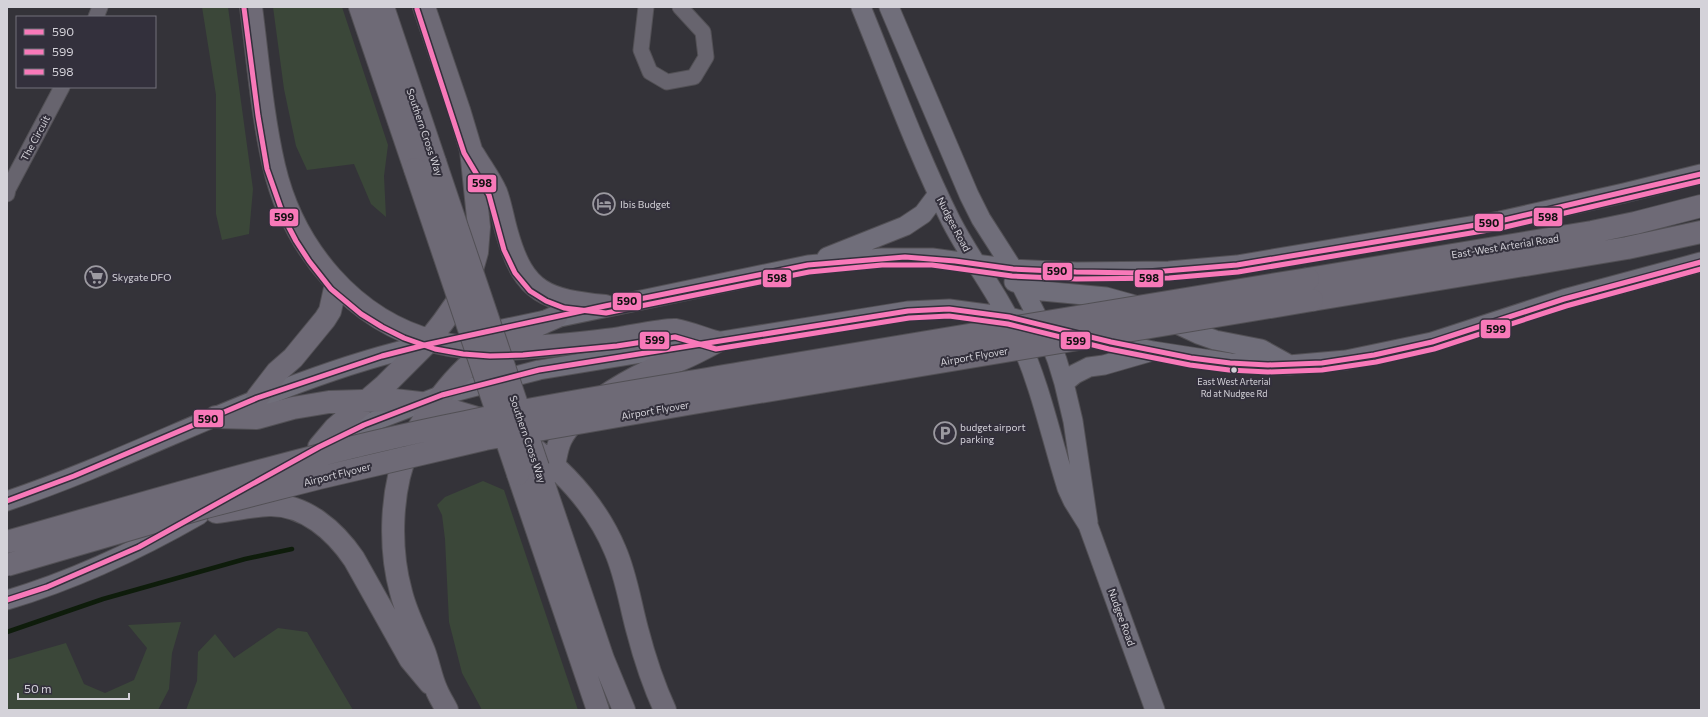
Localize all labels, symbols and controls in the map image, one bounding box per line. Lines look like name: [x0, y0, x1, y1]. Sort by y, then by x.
legend: [16, 16, 156, 88]
text: 590: [52, 24, 74, 38]
text: 599: [52, 44, 73, 58]
text: 598: [52, 64, 73, 78]
street label: Southern Cross Way: [404, 87, 446, 177]
street label: The Circuit: [18, 113, 52, 163]
line badge: 598: [467, 174, 497, 193]
text: 598: [472, 176, 492, 189]
hotel icon: Ibis Budget: [591, 191, 617, 217]
street label: Nudgee Road: [935, 195, 973, 254]
place label: Ibis Budget: [620, 198, 670, 210]
line badge: 598: [1533, 207, 1563, 227]
line badge: 599: [269, 208, 299, 227]
text: 599: [274, 210, 294, 223]
text: 598: [1538, 210, 1558, 223]
line badge: 590: [1474, 213, 1504, 232]
text: 590: [1479, 216, 1499, 229]
street label: East-West Arterial Road: [1450, 232, 1560, 260]
line badge: 590: [1042, 262, 1073, 281]
supermarket icon: Skygate DFO: [83, 264, 109, 290]
text: 590: [1047, 264, 1067, 277]
line badge: 598: [762, 269, 792, 288]
line badge: 598: [1134, 269, 1164, 288]
place label: Skygate DFO: [112, 271, 171, 283]
text: 598: [767, 271, 787, 284]
text: 598: [1139, 271, 1159, 284]
line badge: 590: [612, 292, 642, 311]
text: 590: [617, 294, 637, 307]
line badge: 599: [1480, 319, 1511, 339]
text: 599: [1486, 322, 1506, 335]
line badge: 599: [639, 331, 670, 350]
line badge: 599: [1060, 331, 1091, 350]
text: 599: [645, 333, 665, 346]
text: 599: [1066, 334, 1086, 347]
street label: Airport Flyover: [939, 344, 1009, 368]
marker: East West Arterial Rd at Nudgee Rd: [1229, 365, 1239, 375]
place label: East West Arterial Rd at Nudgee Rd: [1197, 376, 1271, 399]
street label: Southern Cross Way: [507, 394, 549, 484]
street label: Airport Flyover: [620, 398, 690, 422]
line badge: 590: [193, 409, 224, 428]
text: 590: [198, 412, 218, 425]
parking icon: budget airport parking: [932, 420, 958, 446]
place label: budget airport parking: [960, 421, 1026, 445]
street label: Airport Flyover: [302, 460, 372, 488]
street label: Nudgee Road: [1106, 587, 1138, 647]
scale bar: [18, 675, 129, 701]
text: 50 m: [24, 681, 52, 695]

